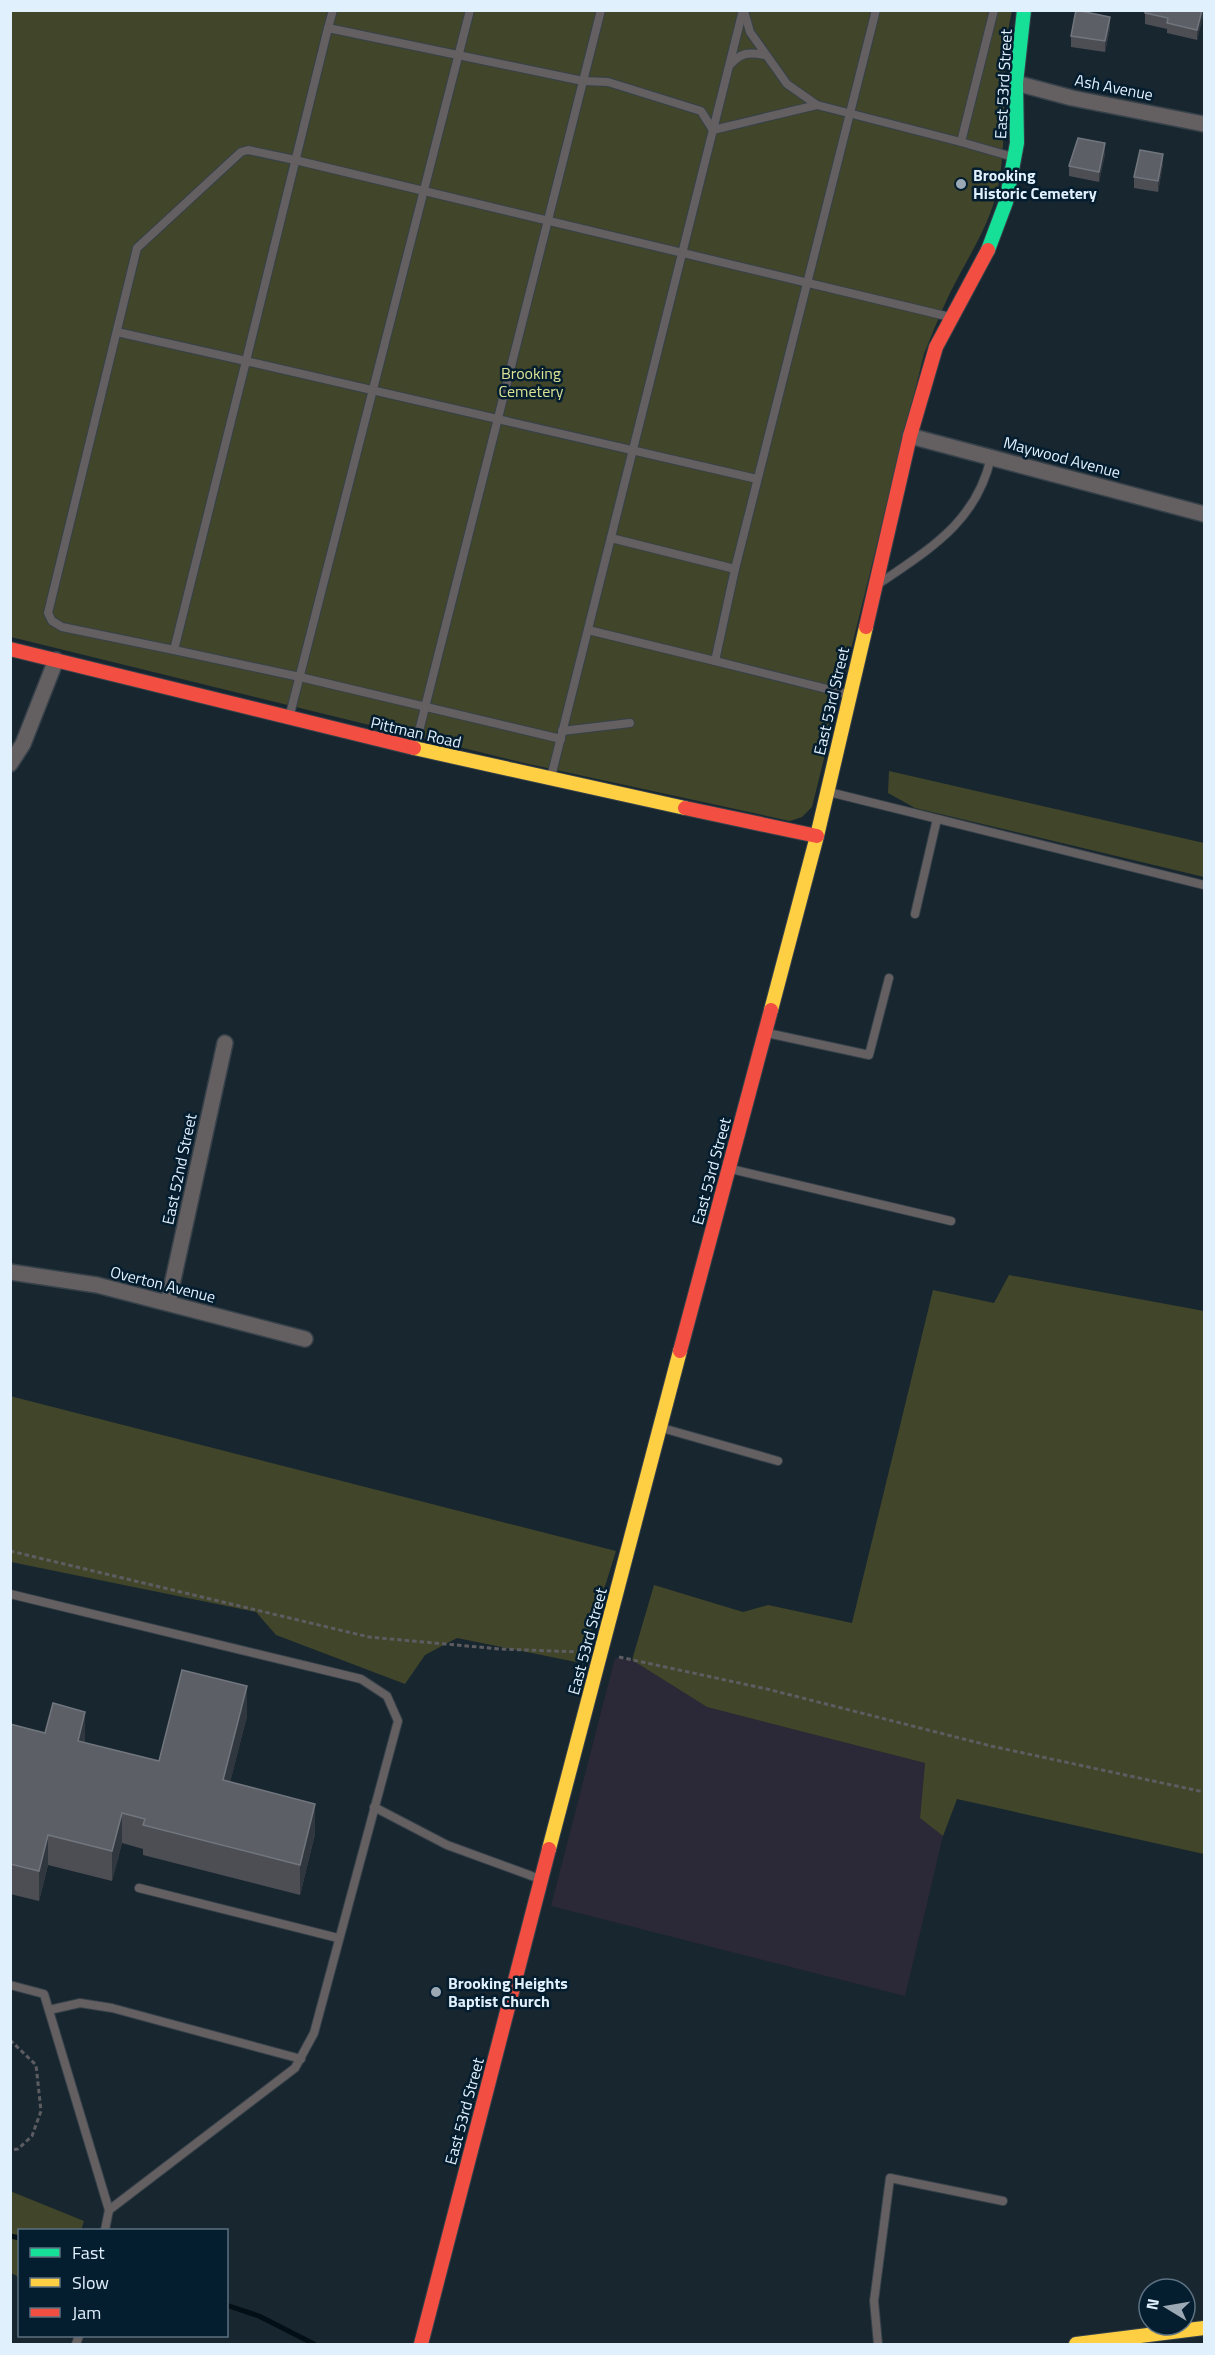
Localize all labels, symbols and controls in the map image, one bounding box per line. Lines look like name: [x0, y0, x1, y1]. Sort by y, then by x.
street label: East 53rd Street: [988, 28, 1018, 140]
street label: Ash Avenue: [1073, 68, 1155, 106]
place label: Brooking Historic Cemetery: [973, 163, 1097, 205]
marker: Brooking Historic Cemetery: [954, 177, 968, 191]
park label: Brooking Cemetery: [499, 361, 564, 403]
street label: Maywood Avenue: [1001, 430, 1123, 484]
street label: East 53rd Street: [807, 644, 855, 757]
street label: Pittman Road: [368, 710, 464, 754]
street label: East 52nd Street: [155, 1111, 203, 1227]
street label: East 53rd Street: [685, 1114, 737, 1227]
street label: Overton Avenue: [108, 1259, 218, 1309]
street label: East 53rd Street: [561, 1584, 613, 1697]
place label: Brooking Heights Baptist Church: [448, 1971, 568, 2013]
marker: Brooking Heights Baptist Church: [429, 1985, 443, 1999]
street label: East 53rd Street: [438, 2054, 490, 2167]
legend: [18, 2229, 228, 2337]
text: Fast: [72, 2239, 105, 2266]
text: Slow: [72, 2269, 109, 2296]
north arrow: [1137, 2277, 1197, 2337]
text: N: [1139, 2296, 1165, 2312]
text: Jam: [72, 2299, 101, 2326]

